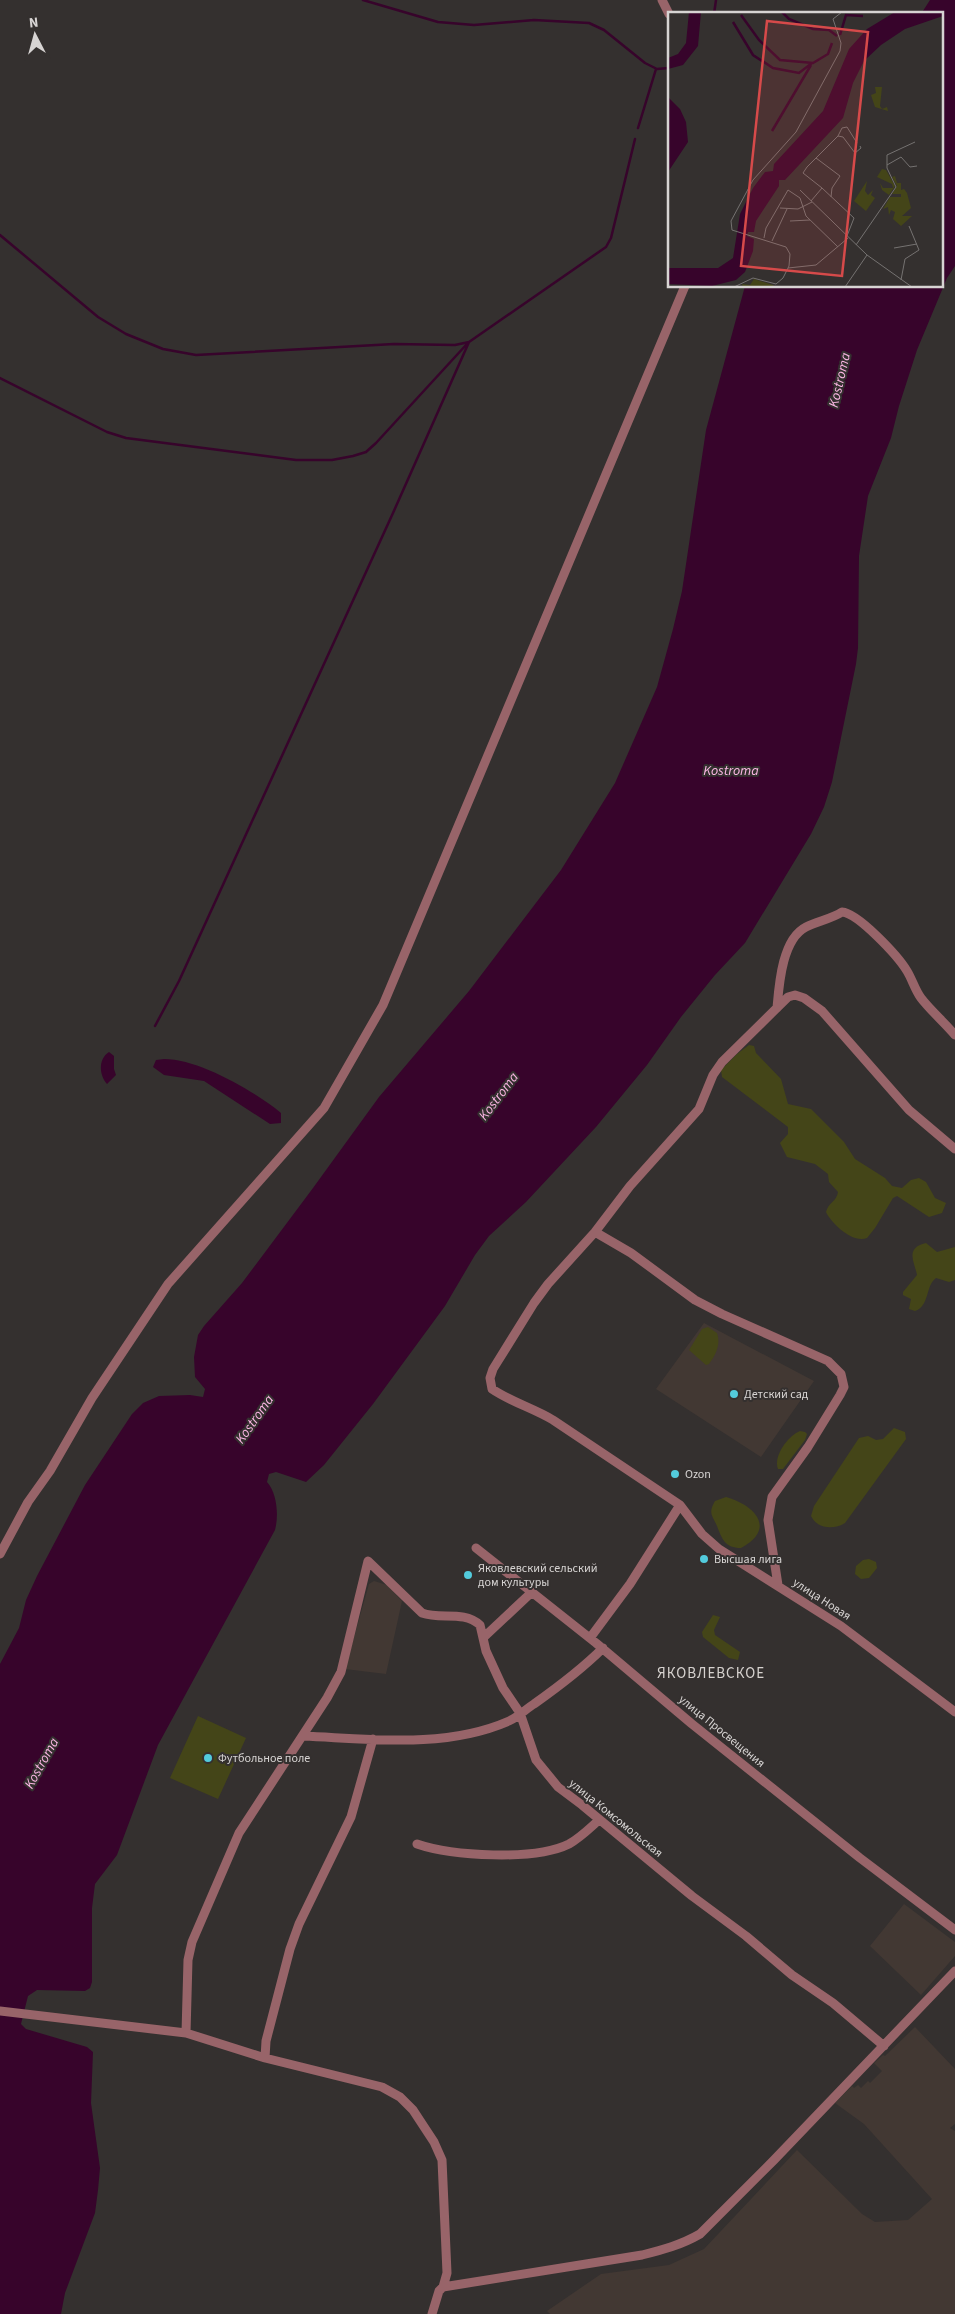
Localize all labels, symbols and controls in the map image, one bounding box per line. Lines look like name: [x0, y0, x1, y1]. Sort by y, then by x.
north arrow: [10, 10, 60, 60]
inset map: [668, 12, 942, 288]
text: N: [28, 13, 39, 33]
water label: Kostroma: [824, 350, 856, 410]
water label: Kostroma: [703, 761, 759, 781]
water label: Kostroma: [474, 1068, 524, 1125]
place label: Детский сад: [744, 1386, 809, 1403]
marker: Детский сад: [728, 1388, 740, 1400]
water label: Kostroma: [231, 1391, 279, 1448]
place label: Ozon: [685, 1466, 711, 1483]
marker: Ozon: [669, 1468, 681, 1480]
place label: Высшая лига: [714, 1551, 782, 1568]
marker: Высшая лига: [698, 1553, 710, 1565]
place label: Яковлевский сельский дом культуры: [478, 1560, 598, 1591]
marker: Яковлевский сельский дом культуры: [462, 1569, 474, 1581]
street label: улица Новая: [789, 1574, 854, 1625]
district label: ЯКОВЛЕВСКОЕ: [657, 1663, 765, 1684]
street label: улица Просвещения: [675, 1691, 769, 1772]
water label: Kostroma: [20, 1734, 64, 1793]
place label: Футбольное поле: [218, 1750, 310, 1767]
marker: Футбольное поле: [202, 1752, 214, 1764]
street label: улица Комсомольская: [565, 1775, 666, 1862]

